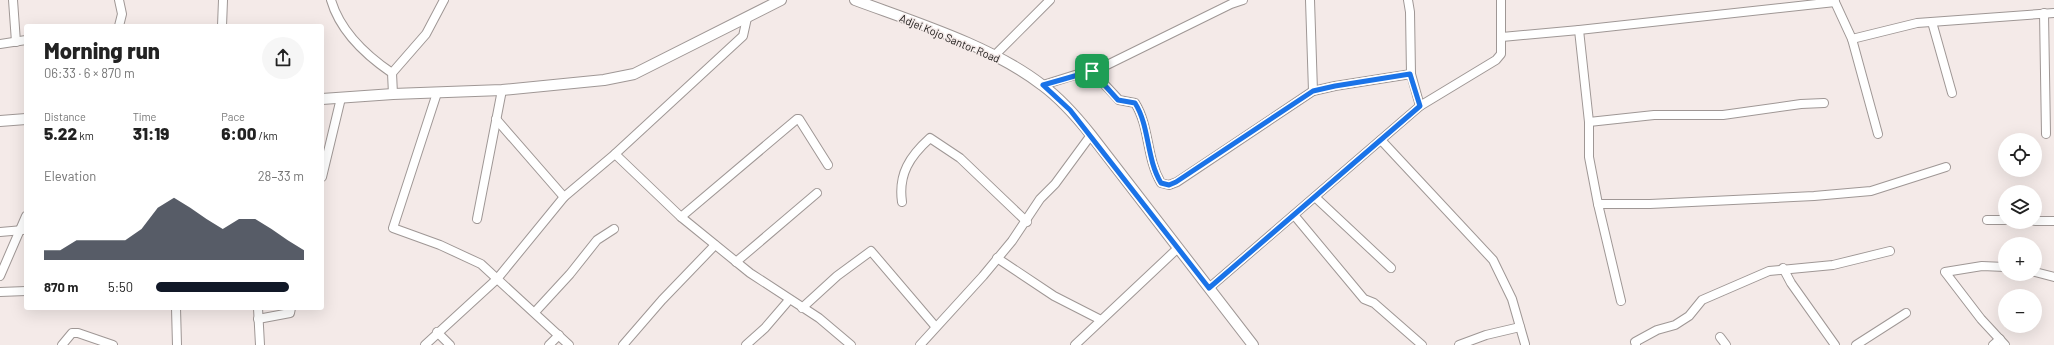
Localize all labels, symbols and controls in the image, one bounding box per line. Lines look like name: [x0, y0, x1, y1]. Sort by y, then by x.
street label: Adjei Kojo Santor Road: [898, 11, 1002, 65]
text: Morning run: [44, 37, 160, 63]
button: share: [262, 37, 304, 79]
pin: [1075, 54, 1109, 88]
icon: arrive: [1081, 60, 1103, 82]
text: 06:33 · 6 × 870 m: [44, 65, 135, 81]
text: Distance: [44, 110, 86, 123]
text: Time: [133, 110, 156, 123]
text: Pace: [221, 110, 245, 123]
text: 5.22: [44, 123, 77, 143]
text: 31:19: [133, 123, 169, 143]
text: 6:00: [221, 123, 256, 143]
text: km: [77, 129, 94, 142]
text: /km: [256, 129, 278, 142]
map controls: [1998, 133, 2042, 333]
button: locate: [1998, 133, 2042, 177]
text: Elevation: [44, 168, 96, 184]
text: 28–33 m: [258, 168, 304, 184]
button: layers: [1998, 185, 2042, 229]
button: +: [1998, 237, 2042, 281]
text: 870 m: [44, 279, 78, 295]
text: 5:50: [108, 279, 133, 295]
button: −: [1998, 289, 2042, 333]

